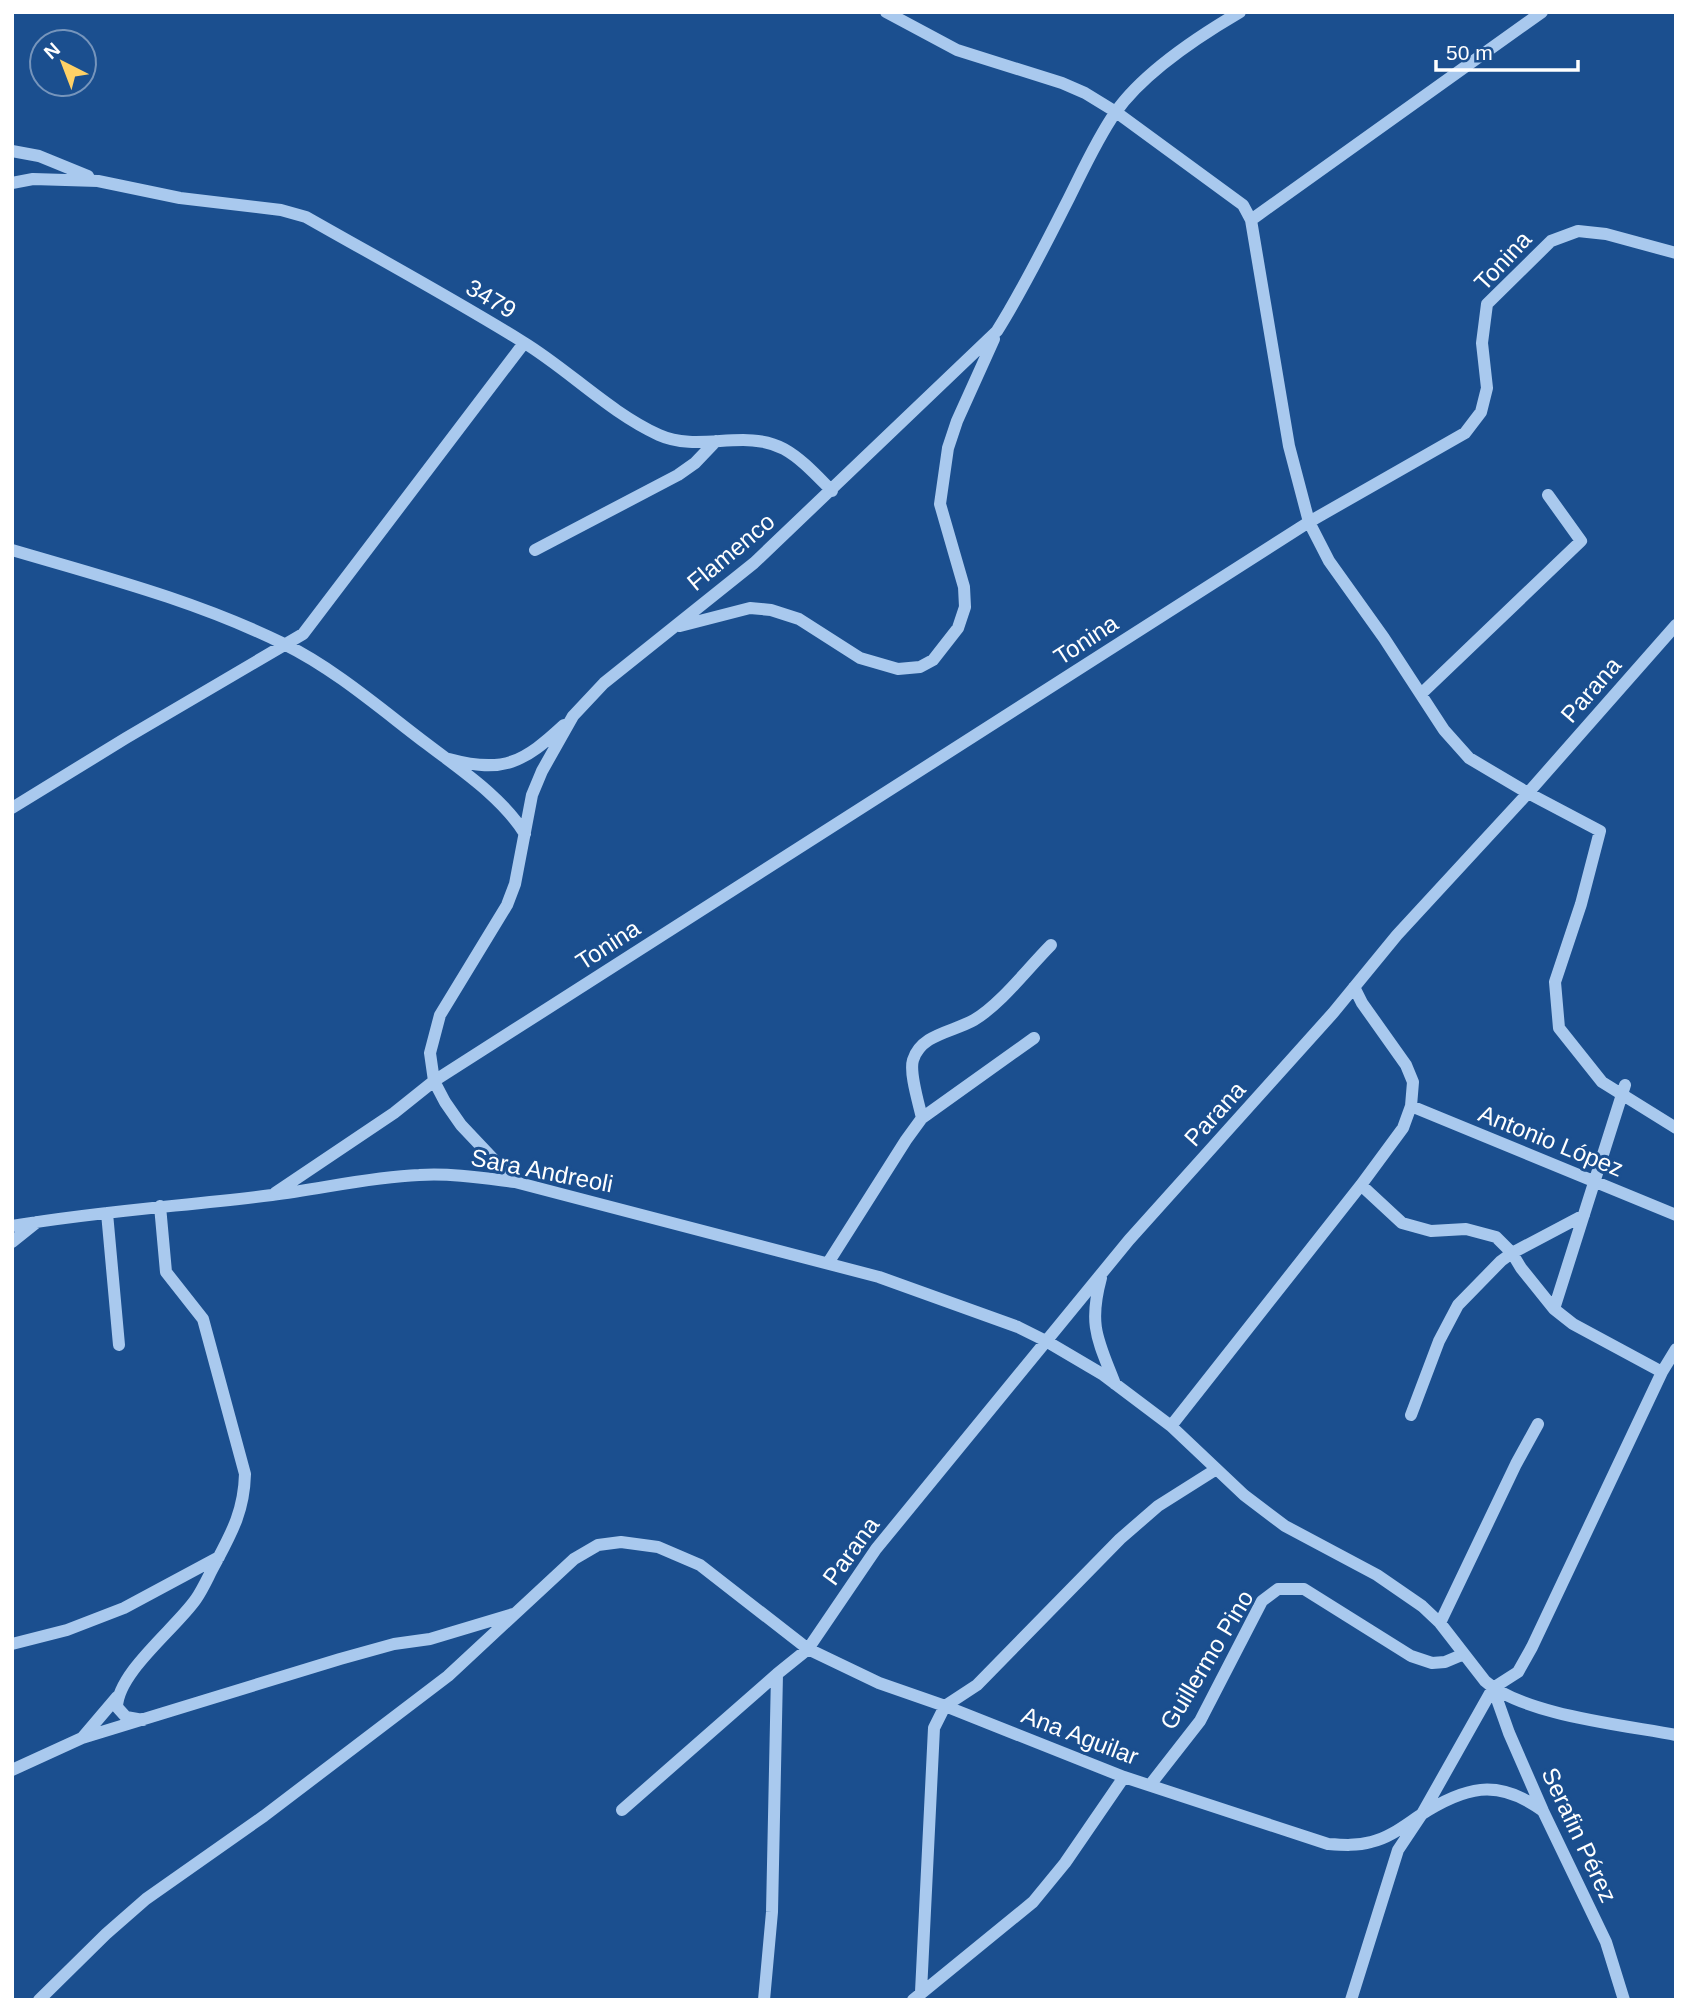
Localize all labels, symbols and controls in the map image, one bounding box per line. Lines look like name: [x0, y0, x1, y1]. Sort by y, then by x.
north arrow: [28, 28, 98, 98]
scale bar: [1436, 28, 1578, 72]
text: N: [40, 38, 64, 63]
text: 50 m: [1446, 41, 1493, 64]
street label: Tonina: [1469, 225, 1537, 296]
street label: 3479: [461, 274, 521, 324]
street label: Flamenco: [682, 507, 780, 596]
street label: Tonina: [1049, 609, 1123, 670]
street label: Parana: [1555, 651, 1627, 728]
street label: Tonina: [571, 914, 645, 975]
street label: Parana: [1179, 1075, 1251, 1151]
street label: Antonio López: [1475, 1099, 1627, 1182]
street label: Sara Andreoli: [469, 1144, 615, 1198]
street label: Parana: [817, 1511, 885, 1590]
street label: Guillermo Pino: [1154, 1585, 1259, 1734]
street label: Ana Aguilar: [1018, 1701, 1142, 1770]
street label: Serafin Pérez: [1536, 1763, 1622, 1906]

